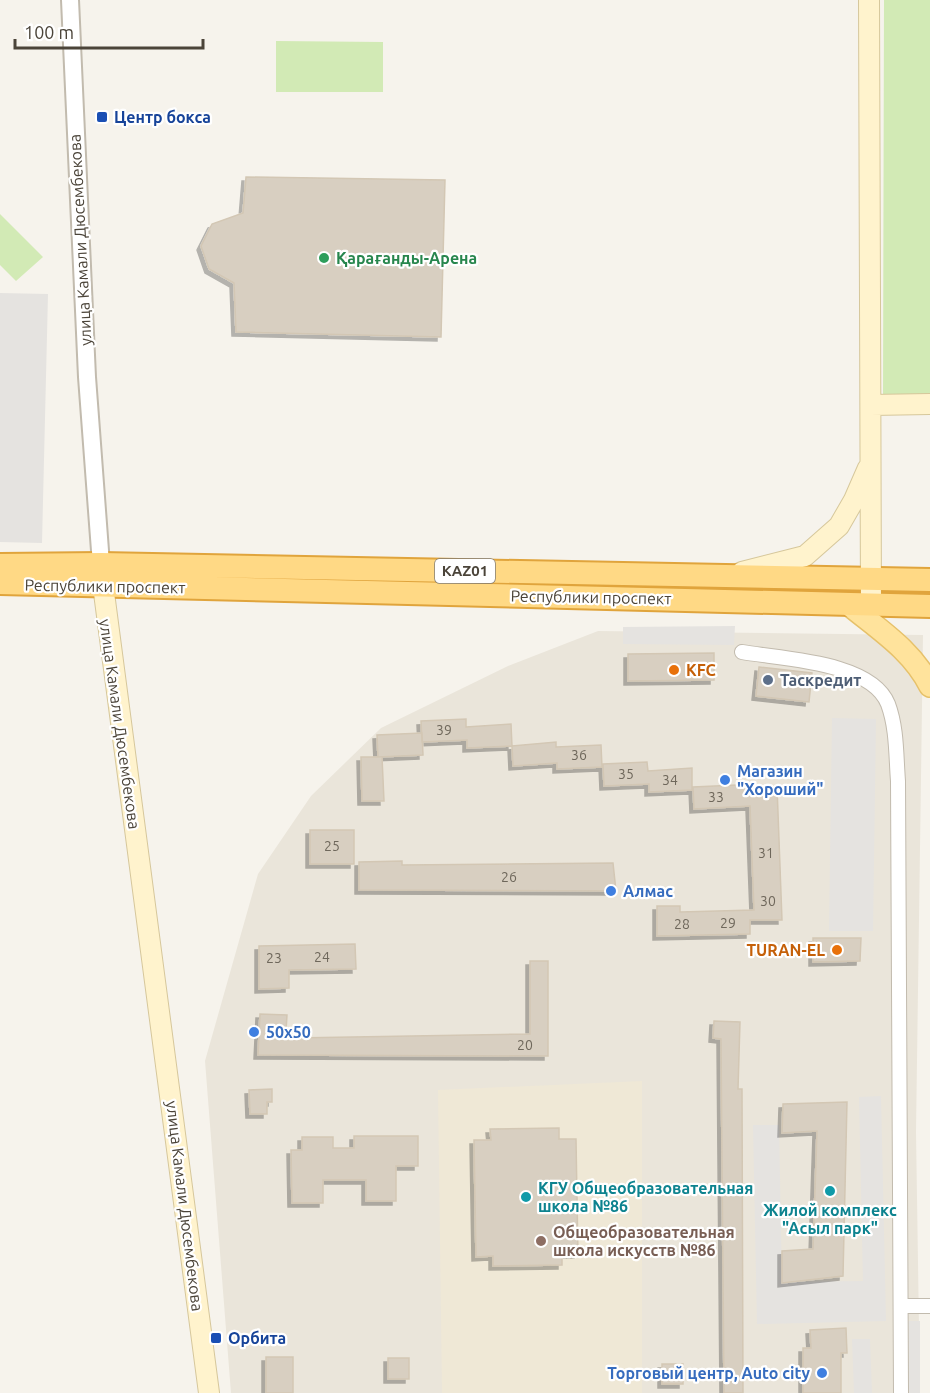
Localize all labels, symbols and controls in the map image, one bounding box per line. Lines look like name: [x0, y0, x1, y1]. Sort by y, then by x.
scale bar: [15, 12, 202, 50]
text: 100 m: [24, 22, 74, 42]
place label: Центр бокса: [114, 108, 211, 126]
marker: Центр бокса: [95, 110, 109, 124]
street label: улица Камали Дюсембекова: [65, 134, 95, 346]
place label: Қарағанды-Арена: [336, 249, 477, 267]
marker: Қарағанды-Арена: [317, 251, 331, 265]
road number: KАZ01: [435, 559, 495, 583]
street label: Республики проспект: [24, 576, 186, 596]
street label: Республики проспект: [510, 587, 672, 607]
street label: улица Камали Дюсембекова: [96, 618, 144, 830]
place label: KFC: [686, 661, 716, 679]
marker: KFC: [667, 663, 681, 677]
place label: Таскредит: [780, 671, 861, 689]
marker: Таскредит: [761, 673, 775, 687]
house number: 39: [436, 722, 452, 738]
house number: 36: [571, 747, 587, 763]
place label: Магазин "Хороший": [737, 762, 824, 798]
house number: 35: [618, 766, 634, 782]
house number: 34: [662, 772, 678, 788]
marker: Магазин "Хороший": [718, 773, 732, 787]
house number: 33: [708, 789, 724, 805]
house number: 25: [324, 838, 340, 854]
house number: 31: [758, 845, 774, 861]
house number: 26: [501, 869, 517, 885]
place label: Алмас: [623, 882, 673, 900]
marker: Алмас: [604, 884, 618, 898]
house number: 30: [760, 893, 776, 909]
house number: 29: [720, 915, 736, 931]
house number: 28: [674, 916, 690, 932]
place label: TURAN-EL: [746, 941, 825, 959]
marker: TURAN-EL: [830, 943, 844, 957]
house number: 24: [314, 949, 330, 965]
house number: 23: [266, 950, 282, 966]
place label: 50х50: [266, 1023, 311, 1041]
marker: 50х50: [247, 1025, 261, 1039]
house number: 20: [517, 1037, 533, 1053]
street label: улица Камали Дюсембекова: [163, 1100, 207, 1312]
place label: КГУ Общеобразовательная школа №86: [538, 1179, 753, 1215]
marker: Жилой комплекс "Асыл парк": [823, 1184, 837, 1198]
marker: КГУ Общеобразовательная школа №86: [519, 1190, 533, 1204]
place label: Жилой комплекс "Асыл парк": [763, 1201, 897, 1237]
place label: Общеобразовательная школа искусств №86: [553, 1223, 735, 1259]
marker: Общеобразовательная школа искусств №86: [534, 1234, 548, 1248]
place label: Орбита: [228, 1329, 286, 1347]
marker: Орбита: [209, 1331, 223, 1345]
place label: Торговый центр, Auto city: [607, 1364, 810, 1382]
marker: Торговый центр, Auto city: [815, 1366, 829, 1380]

